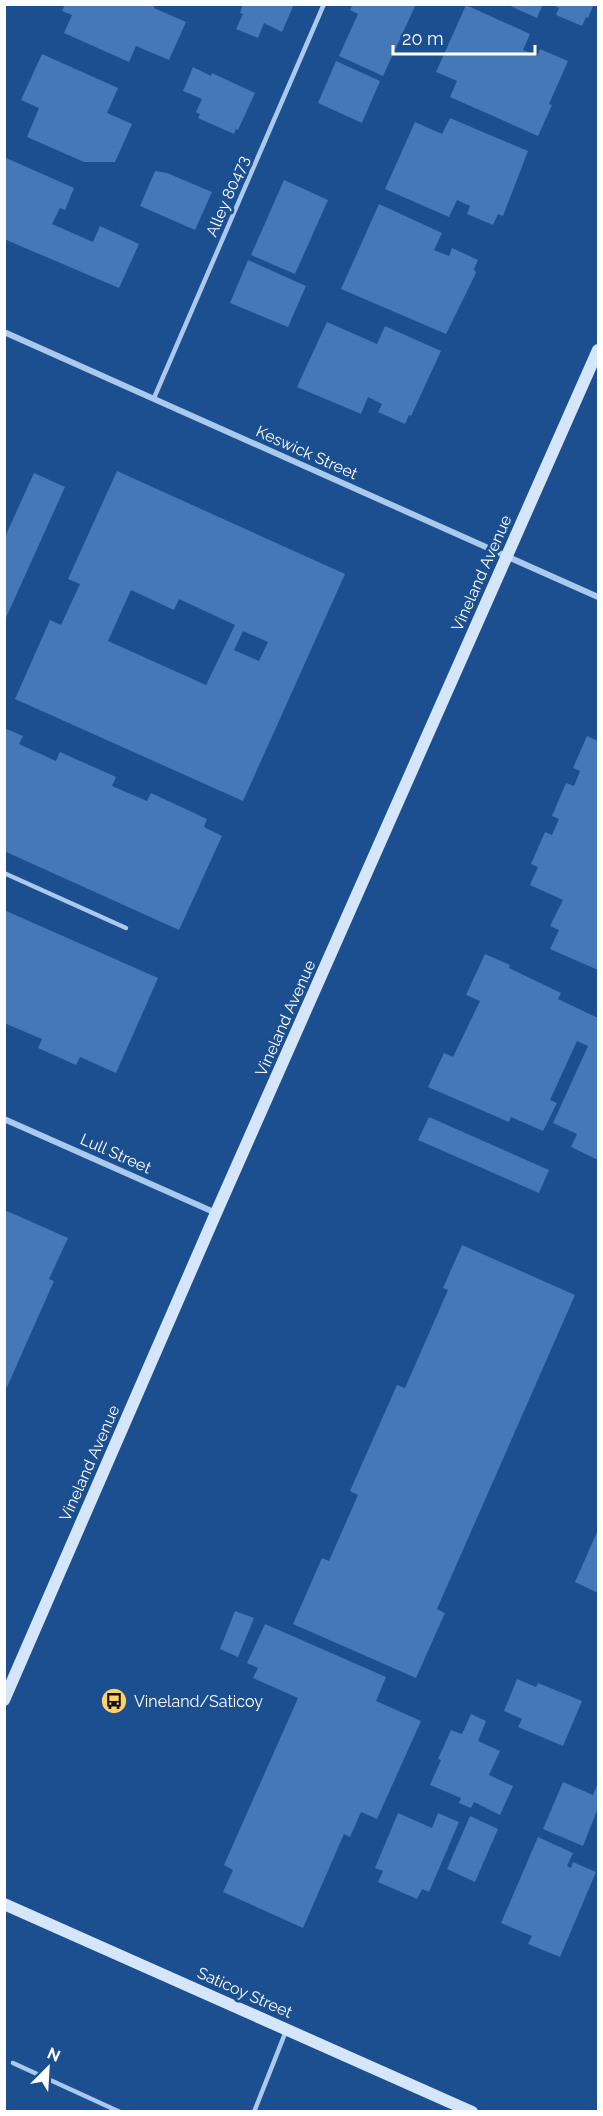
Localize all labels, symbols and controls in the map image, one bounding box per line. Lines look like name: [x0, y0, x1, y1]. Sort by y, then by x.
scale bar: [393, 18, 536, 56]
text: 20 m: [402, 28, 444, 49]
street label: Alley 80473: [202, 153, 253, 240]
street label: Keswick Street: [253, 422, 361, 484]
street label: Vineland Avenue: [447, 512, 516, 634]
street label: Vineland Avenue: [251, 957, 320, 1079]
street label: Lull Street: [77, 1129, 155, 1178]
street label: Vineland Avenue: [55, 1402, 124, 1524]
bus stop icon: Vineland/Saticoy: [99, 1686, 129, 1716]
place label: Vineland/Saticoy: [134, 1692, 263, 1711]
street label: Saticoy Street: [194, 1963, 296, 2022]
north arrow: [18, 2038, 78, 2098]
text: N: [44, 2044, 63, 2066]

